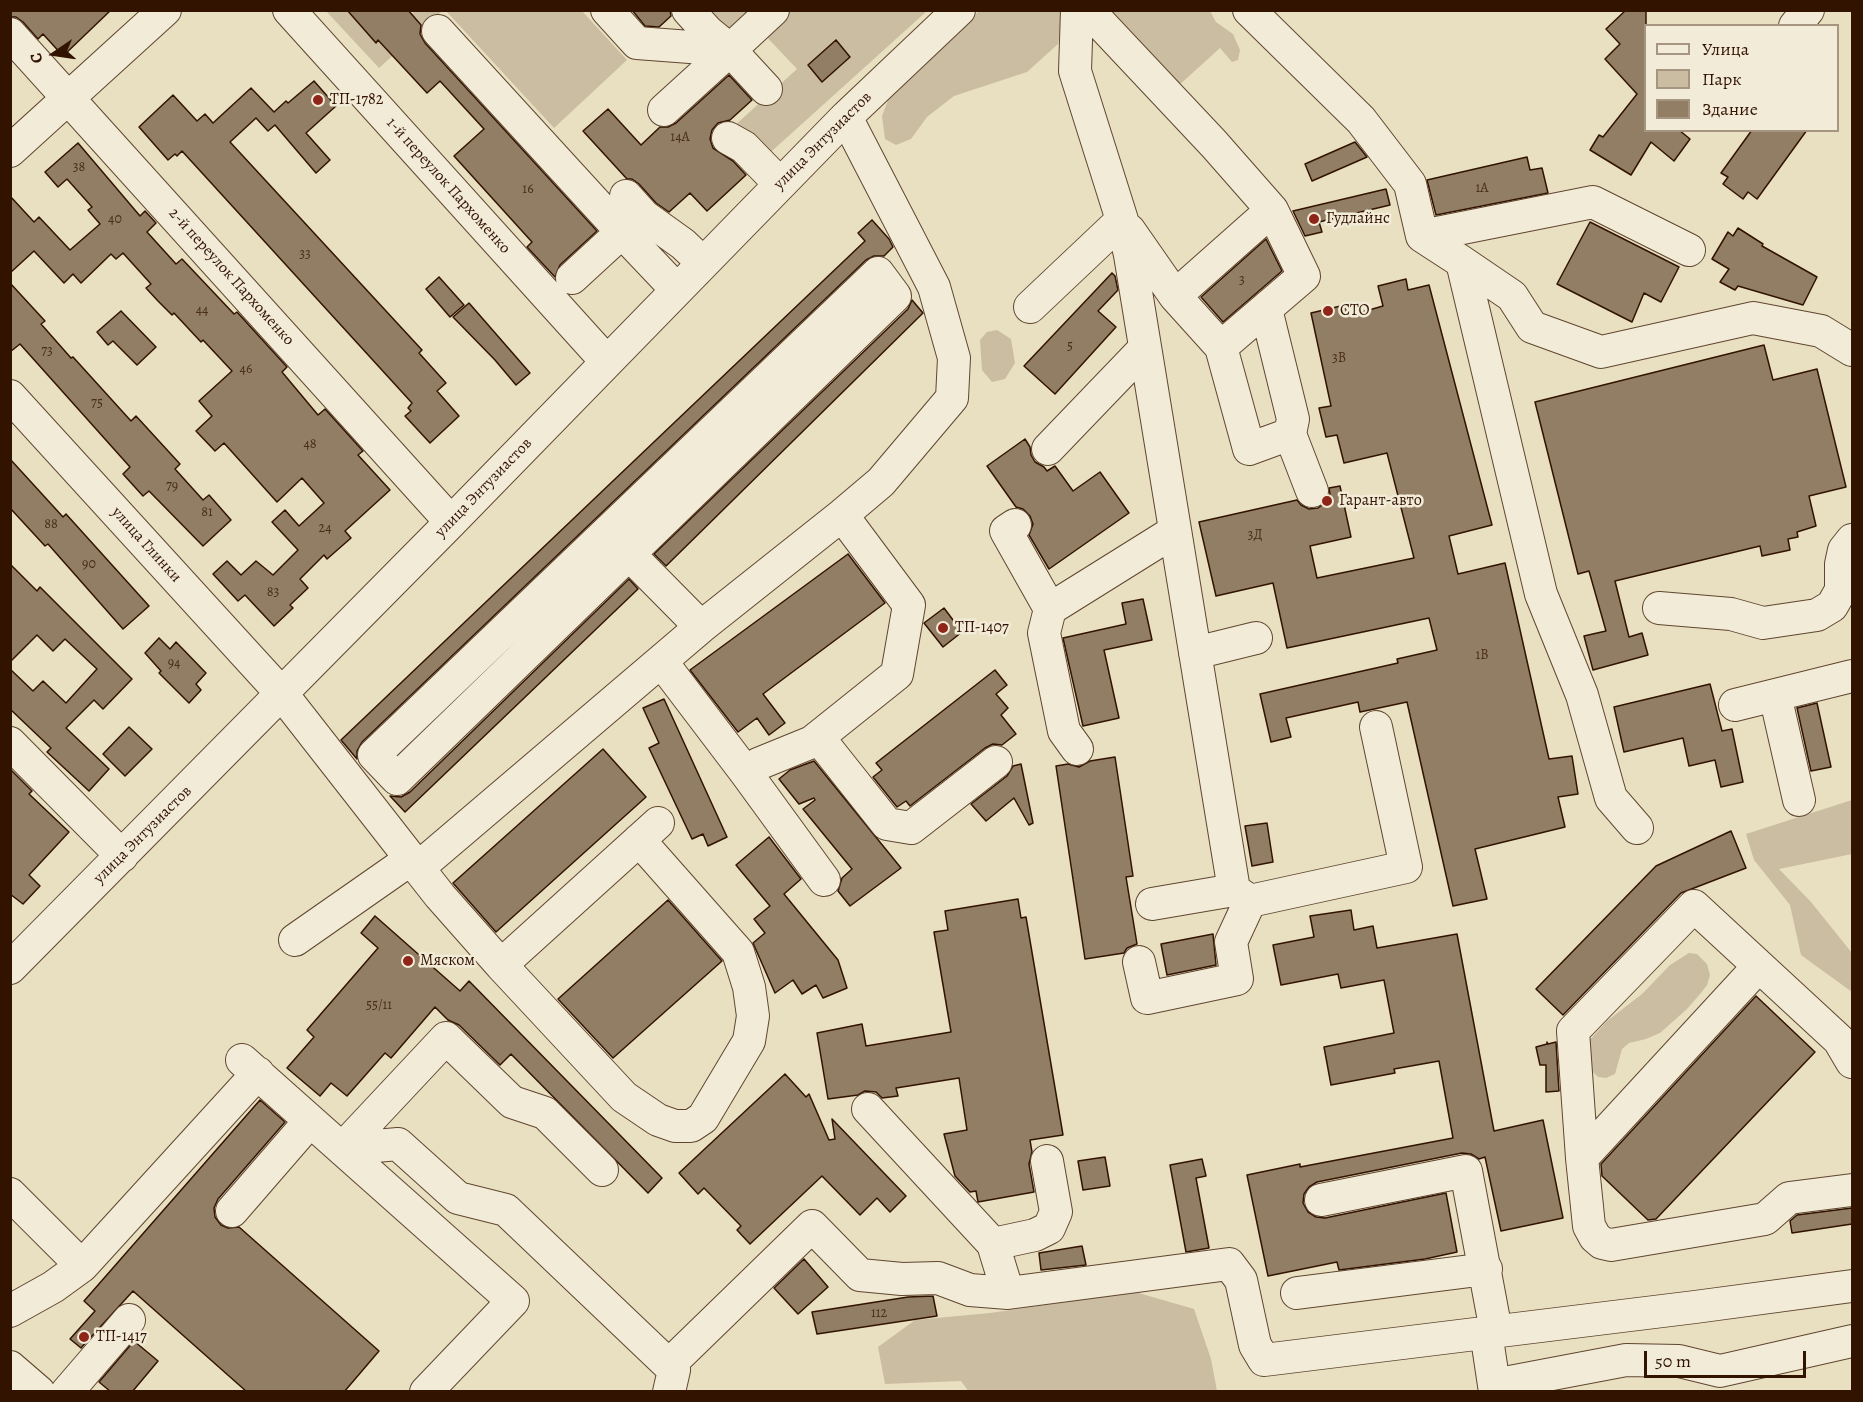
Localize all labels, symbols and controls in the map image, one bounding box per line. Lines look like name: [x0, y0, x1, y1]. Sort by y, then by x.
north arrow: [24, 24, 84, 84]
legend: [1644, 24, 1839, 132]
text: Улица: [1702, 37, 1749, 61]
text: С: [25, 51, 48, 65]
text: Парк: [1702, 67, 1742, 91]
street label: улица Энтузиастов: [770, 88, 876, 194]
place label: ТП-1782: [330, 90, 383, 110]
marker: ТП-1782: [311, 93, 325, 107]
text: Здание: [1702, 97, 1758, 121]
street label: 1-й переулок Пархоменко: [382, 114, 514, 258]
house number: 14А: [670, 130, 690, 146]
house number: 38: [73, 160, 85, 176]
house number: 1А: [1476, 181, 1488, 197]
house number: 16: [522, 182, 534, 198]
street label: 2-й переулок Пархоменко: [164, 204, 298, 350]
place label: Гудлайнс: [1326, 209, 1390, 229]
house number: 40: [108, 212, 122, 228]
marker: Гудлайнс: [1307, 212, 1321, 226]
house number: 33: [299, 247, 311, 263]
house number: 3: [1239, 273, 1245, 289]
place label: СТО: [1340, 301, 1370, 321]
house number: 44: [196, 303, 208, 319]
marker: СТО: [1321, 304, 1335, 318]
house number: 5: [1067, 339, 1073, 355]
house number: 73: [41, 344, 53, 360]
house number: 3В: [1332, 351, 1346, 367]
house number: 46: [240, 362, 252, 378]
house number: 75: [91, 396, 103, 412]
street label: улица Энтузиастов: [432, 434, 536, 542]
house number: 48: [303, 437, 317, 453]
house number: 79: [166, 479, 178, 495]
place label: Гарант-авто: [1339, 491, 1422, 511]
marker: Гарант-авто: [1320, 494, 1334, 508]
street label: улица Глинки: [107, 503, 185, 587]
house number: 81: [201, 505, 213, 521]
house number: 88: [44, 517, 58, 533]
house number: 24: [319, 521, 331, 537]
house number: 3Д: [1248, 528, 1262, 544]
house number: 90: [82, 557, 96, 573]
house number: 83: [267, 585, 279, 601]
place label: ТП-1407: [955, 618, 1009, 638]
marker: ТП-1407: [936, 621, 950, 635]
house number: 1В: [1475, 648, 1489, 664]
house number: 94: [168, 656, 180, 672]
street label: улица Энтузиастов: [90, 782, 196, 888]
place label: Мяском: [420, 951, 475, 971]
marker: Мяском: [401, 954, 415, 968]
house number: 55/11: [366, 998, 392, 1014]
house number: 112: [871, 1306, 887, 1322]
place label: ТП-1417: [96, 1327, 147, 1347]
marker: ТП-1417: [77, 1330, 91, 1344]
scale bar: [1647, 1339, 1809, 1377]
text: 50 m: [1655, 1349, 1691, 1373]

